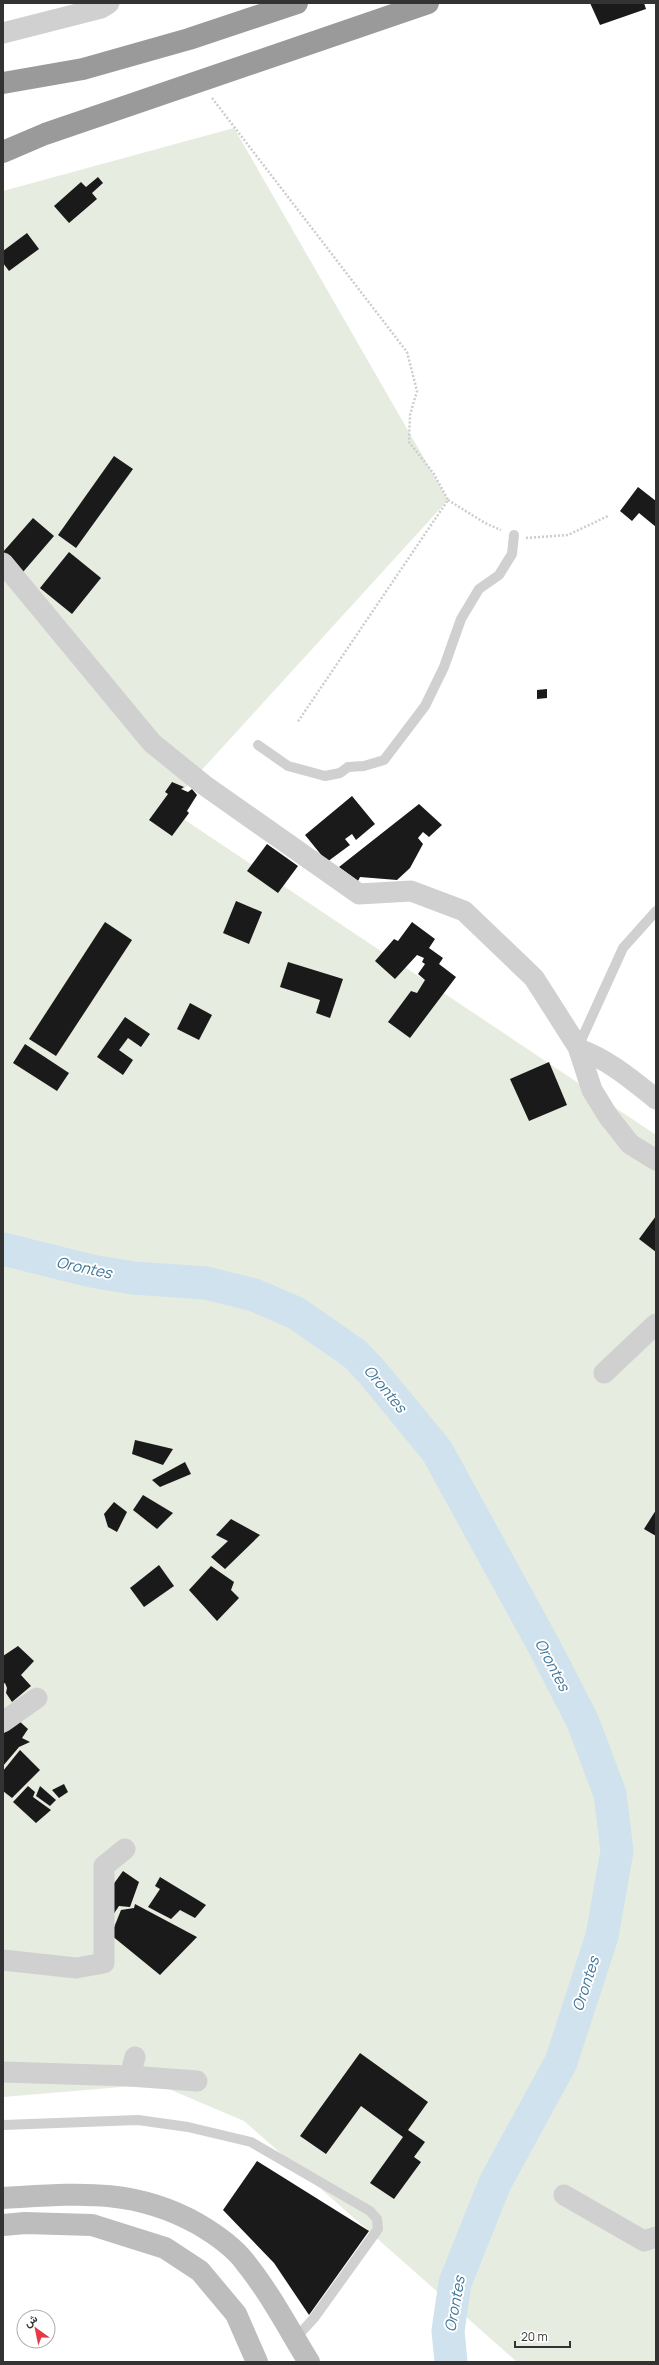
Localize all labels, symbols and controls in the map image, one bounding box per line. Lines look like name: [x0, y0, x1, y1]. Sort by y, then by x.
water label: Orontes: [54, 1251, 115, 1284]
water label: Orontes: [359, 1360, 412, 1418]
water label: Orontes: [530, 1635, 575, 1696]
water label: Orontes: [567, 1953, 605, 2014]
water label: Orontes: [439, 2273, 470, 2333]
north arrow: [16, 2309, 56, 2349]
text: ش: [21, 2310, 40, 2330]
scale bar: [515, 2323, 570, 2349]
text: 20 m: [521, 2328, 548, 2345]

